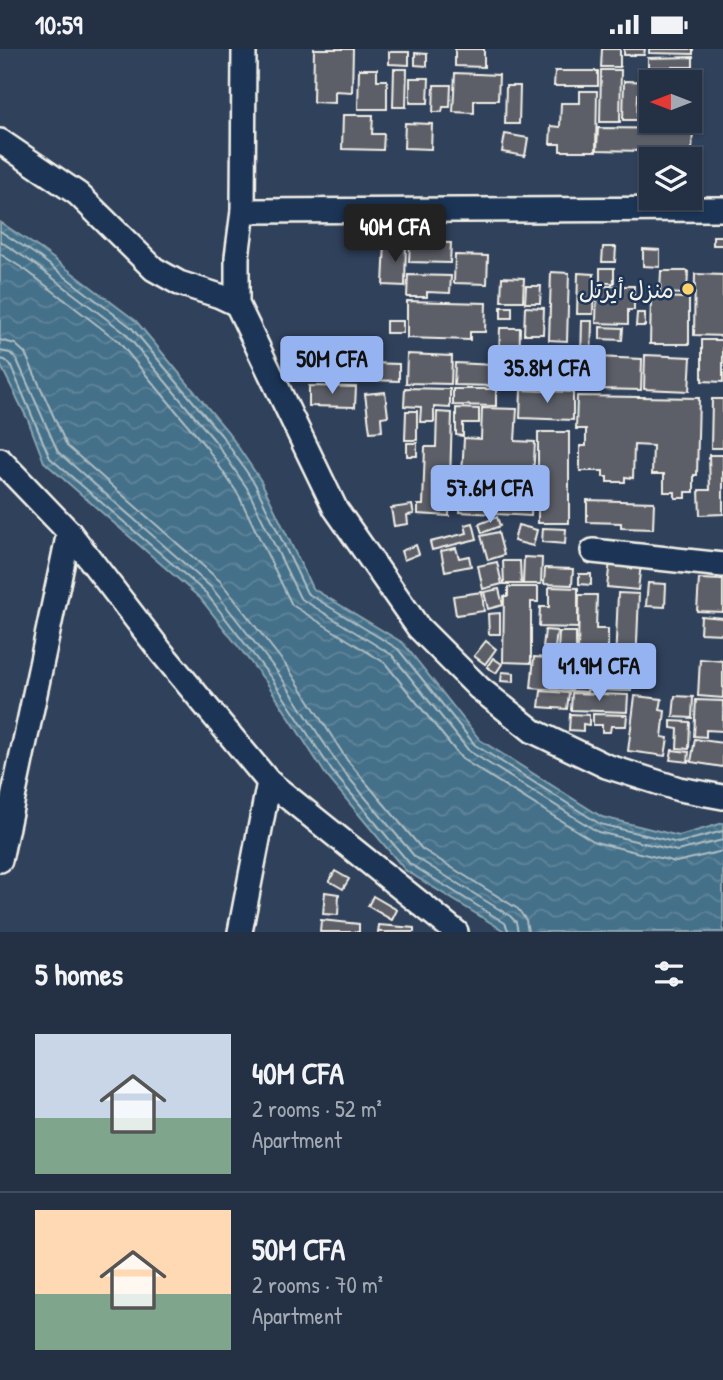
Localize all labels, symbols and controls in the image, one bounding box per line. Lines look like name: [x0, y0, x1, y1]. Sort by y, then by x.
text: 10:59: [35, 7, 83, 42]
north arrow: [639, 70, 702, 133]
map controls: [639, 70, 702, 210]
button: layers: [639, 147, 702, 210]
pin: 40M CFA: [330, 205, 460, 264]
text: 40M CFA: [360, 211, 430, 242]
place label: منزل أيرتل: [579, 274, 674, 305]
marker: منزل أيرتل: [680, 281, 696, 297]
pin: 50M CFA: [267, 337, 397, 396]
text: 50M CFA: [296, 343, 368, 374]
pin: 35.8M CFA: [467, 345, 627, 405]
text: 35.8M CFA: [504, 352, 590, 383]
pin: 57.6M CFA: [410, 465, 570, 525]
text: 57.6M CFA: [447, 472, 533, 503]
pin: 41.9M CFA: [519, 643, 679, 703]
text: 41.9M CFA: [558, 650, 640, 681]
text: 5 homes: [35, 954, 123, 994]
icon: filters: [650, 955, 688, 993]
text: 40M CFA: [252, 1053, 344, 1093]
icon: home: [91, 1062, 175, 1146]
text: 2 rooms · 52 m²: [252, 1093, 382, 1124]
text: Apartment: [252, 1124, 342, 1155]
text: 50M CFA: [252, 1229, 345, 1269]
icon: home: [91, 1238, 175, 1322]
text: 2 rooms · 70 m²: [252, 1269, 383, 1300]
text: Apartment: [252, 1300, 342, 1331]

